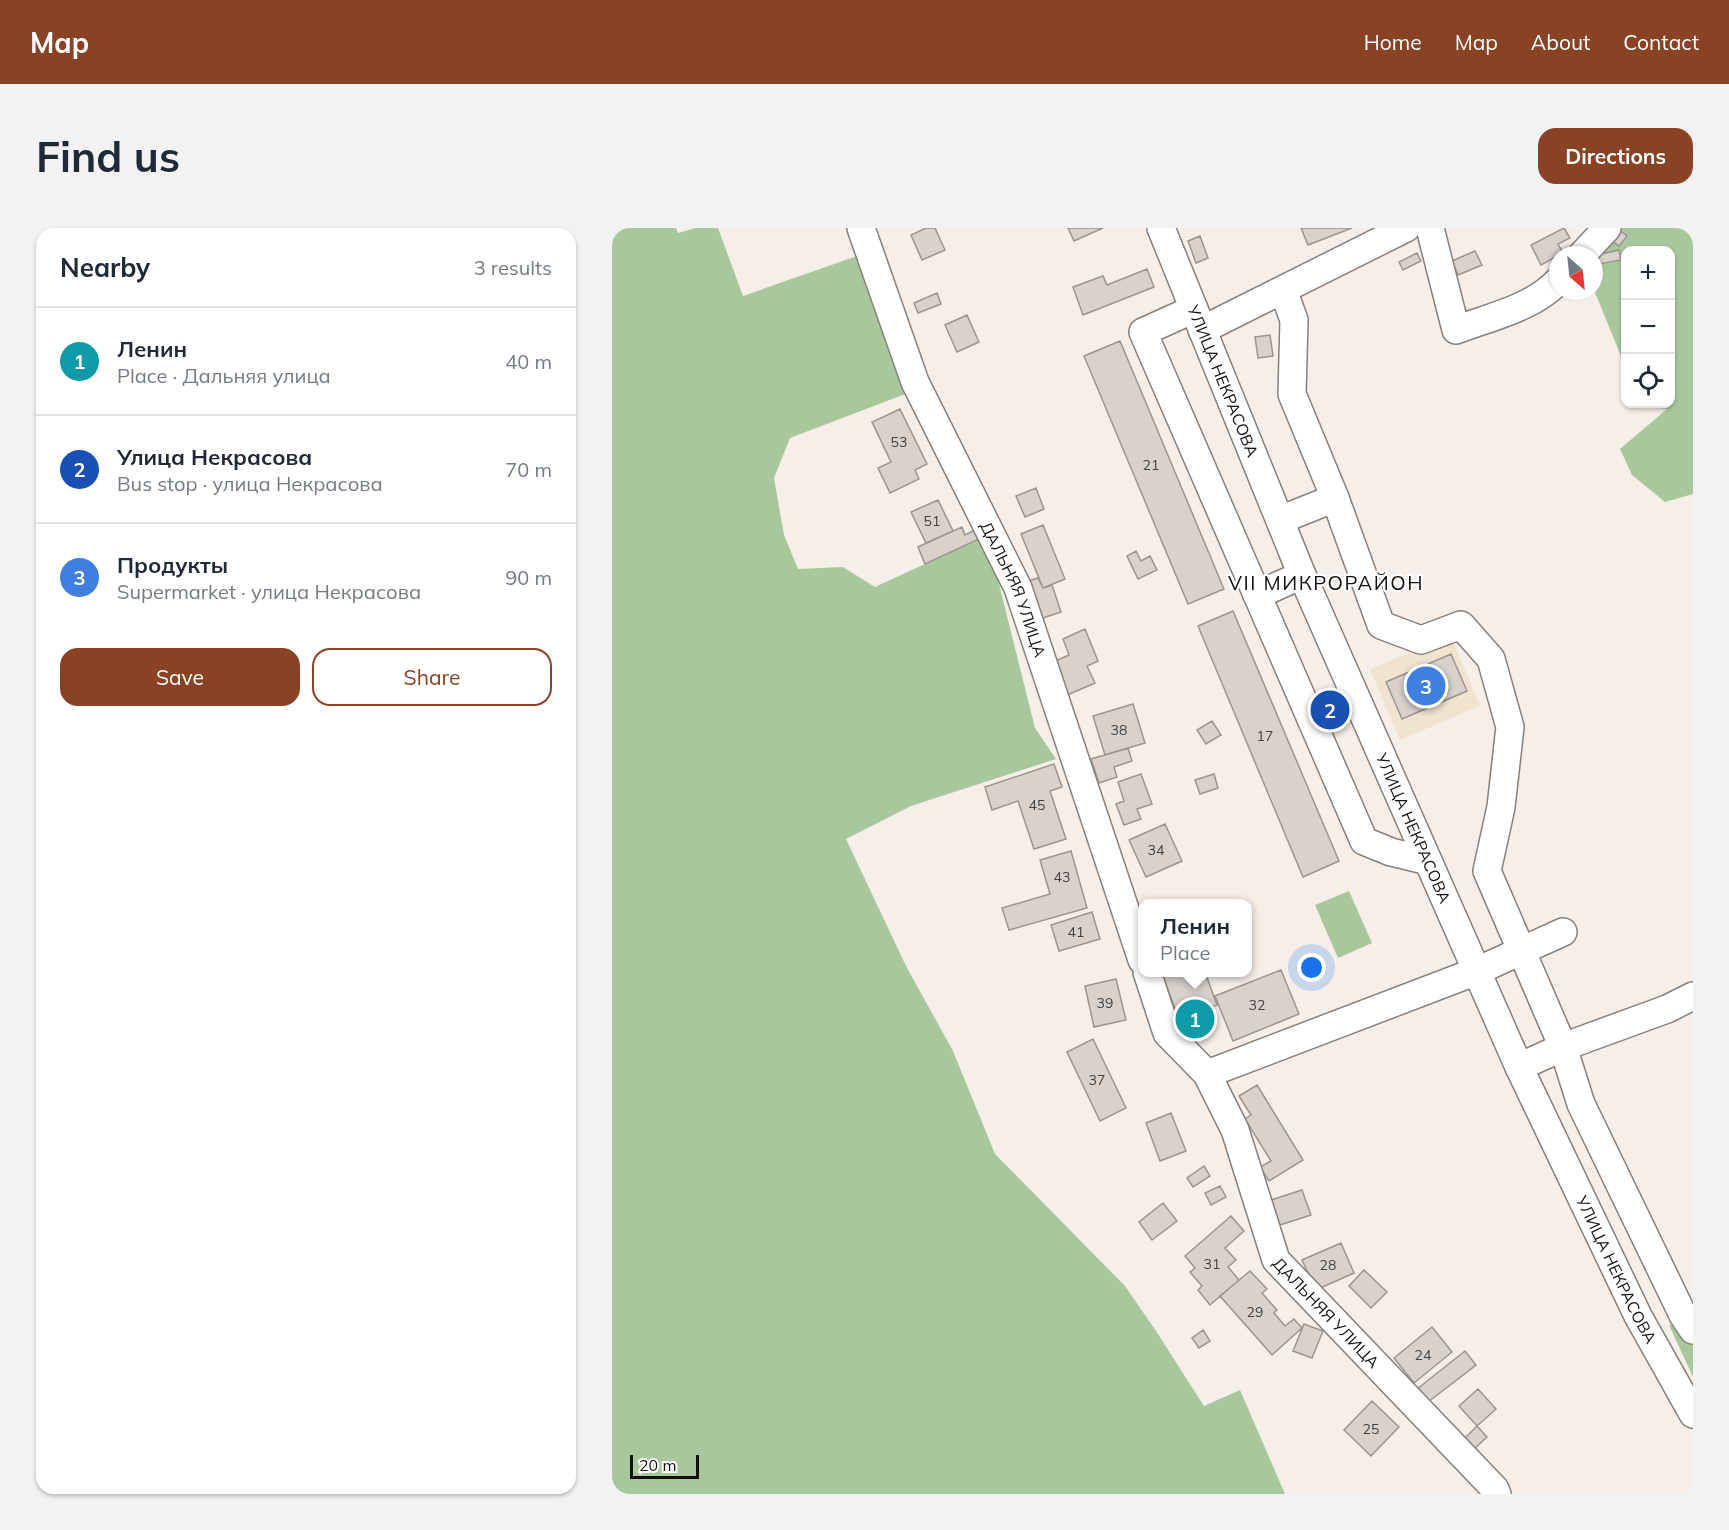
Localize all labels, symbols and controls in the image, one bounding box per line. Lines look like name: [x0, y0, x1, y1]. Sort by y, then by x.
text: Map: [30, 25, 89, 60]
text: Home: [1364, 29, 1422, 55]
text: Map: [1455, 29, 1498, 55]
text: About: [1531, 29, 1590, 55]
text: Contact: [1623, 29, 1699, 55]
button: Directions: [1538, 128, 1693, 184]
text: Find us: [36, 130, 180, 183]
north arrow: [1549, 246, 1603, 300]
map controls: [1621, 246, 1675, 408]
button: +: [1621, 246, 1675, 300]
text: Nearby: [60, 251, 150, 284]
text: 3 results: [474, 255, 552, 280]
button: −: [1621, 300, 1675, 354]
street label: УЛИЦА НЕКРАСОВА: [1183, 301, 1263, 460]
text: Ленин: [117, 335, 187, 363]
text: 1: [74, 349, 86, 374]
text: 40 m: [505, 349, 552, 374]
button: locate: [1621, 354, 1675, 408]
text: Place · Дальняя улица: [117, 363, 331, 388]
house number: 53: [891, 433, 907, 451]
text: Улица Некрасова: [117, 443, 312, 471]
house number: 21: [1143, 456, 1159, 474]
text: 2: [74, 457, 86, 482]
text: 70 m: [505, 457, 552, 482]
text: Bus stop · улица Некрасова: [117, 471, 383, 496]
house number: 51: [924, 512, 940, 530]
street label: ДАЛЬНЯЯ УЛИЦА: [976, 518, 1050, 660]
text: Продукты: [117, 551, 228, 579]
text: 3: [74, 565, 86, 590]
text: 90 m: [505, 565, 552, 590]
district label: VII МИКРОРАЙОН: [1228, 570, 1424, 595]
text: Supermarket · улица Некрасова: [117, 579, 421, 604]
button: Save: [60, 648, 300, 706]
button: Share: [312, 648, 552, 706]
pin: 3: [1406, 664, 1446, 708]
pin: 2: [1310, 688, 1350, 732]
house number: 38: [1111, 721, 1127, 739]
house number: 17: [1257, 727, 1273, 745]
street label: УЛИЦА НЕКРАСОВА: [1371, 749, 1455, 906]
house number: 45: [1029, 796, 1045, 814]
house number: 34: [1148, 841, 1165, 859]
house number: 43: [1054, 868, 1070, 886]
popup: [1138, 899, 1252, 977]
text: Ленин: [1160, 912, 1230, 940]
house number: 41: [1068, 923, 1084, 941]
text: Place: [1160, 940, 1210, 965]
your location: [1297, 953, 1326, 982]
house number: 39: [1097, 994, 1113, 1012]
pin: 1: [1176, 996, 1214, 1042]
house number: 32: [1249, 996, 1265, 1014]
house number: 37: [1089, 1071, 1105, 1089]
street label: УЛИЦА НЕКРАСОВА: [1572, 1191, 1661, 1347]
street label: ДАЛЬНЯЯ УЛИЦА: [1269, 1253, 1384, 1372]
house number: 31: [1204, 1255, 1220, 1273]
house number: 28: [1320, 1256, 1336, 1274]
house number: 29: [1247, 1303, 1263, 1321]
house number: 24: [1415, 1346, 1432, 1364]
house number: 25: [1363, 1420, 1379, 1438]
scale bar: [630, 1452, 699, 1480]
text: 20 m: [639, 1455, 676, 1475]

